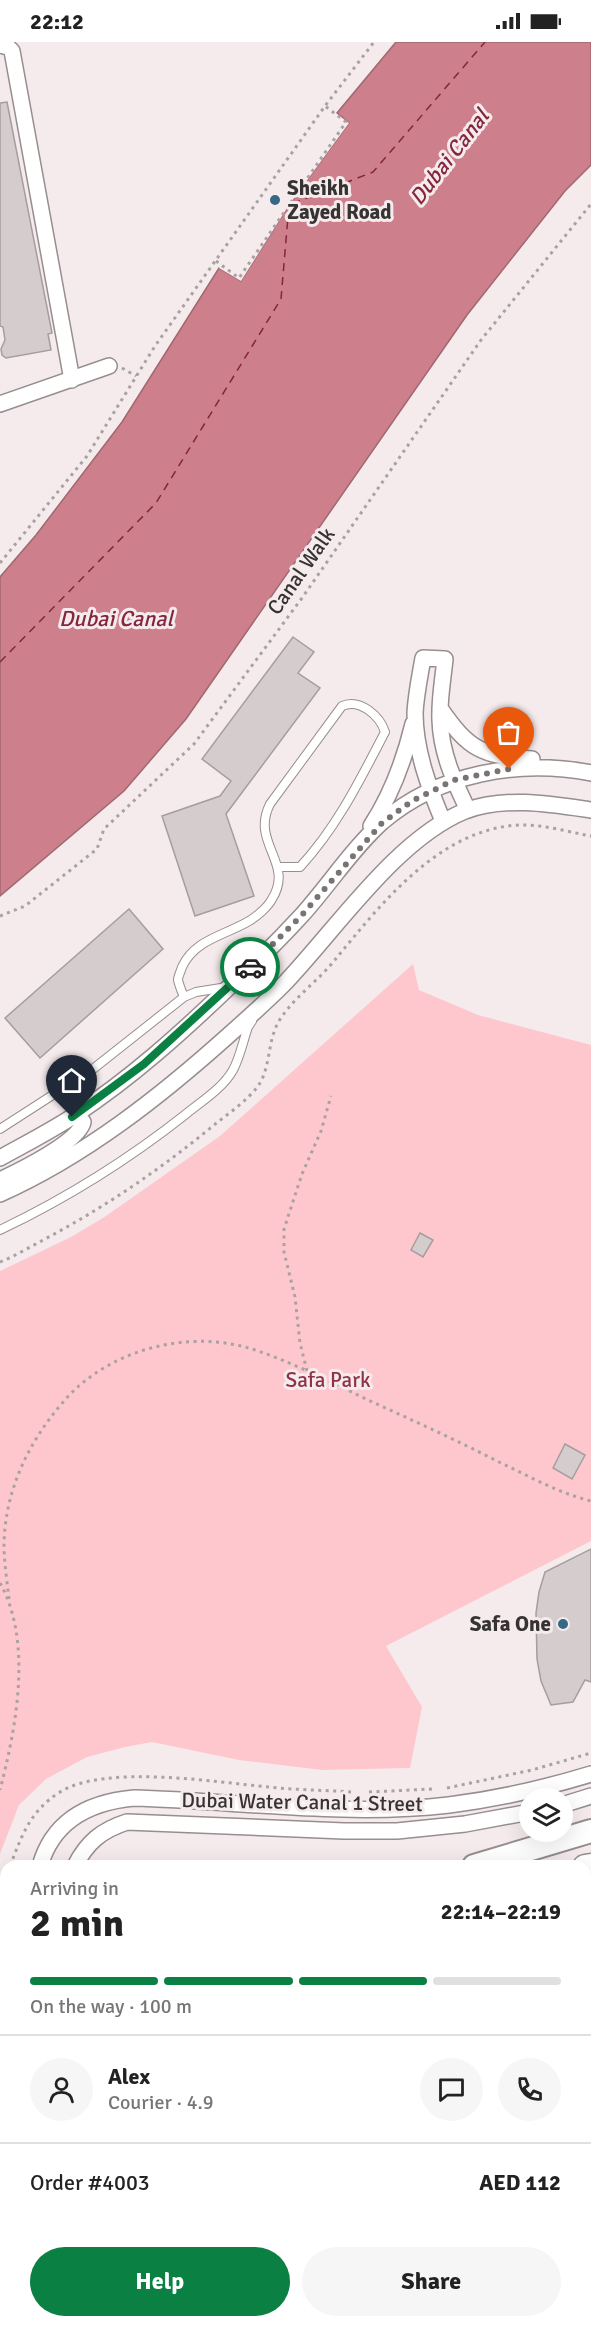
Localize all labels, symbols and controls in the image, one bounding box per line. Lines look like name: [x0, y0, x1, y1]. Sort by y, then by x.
text: 22:12: [30, 8, 84, 35]
water label: Dubai Canal: [403, 103, 496, 210]
place label: Sheikh Zayed Road: [287, 175, 392, 225]
marker: Sheikh Zayed Road: [268, 193, 282, 207]
street label: Canal Walk: [262, 522, 341, 620]
water label: Dubai Canal: [59, 605, 174, 632]
pin: [483, 707, 534, 769]
icon: bag: [492, 716, 525, 749]
courier: [220, 937, 280, 997]
icon: car: [234, 951, 267, 984]
pin: [46, 1055, 97, 1117]
icon: home: [55, 1064, 88, 1097]
park label: Safa Park: [286, 1367, 371, 1393]
place label: Safa One: [470, 1611, 551, 1637]
marker: Safa One: [556, 1617, 570, 1631]
street label: Dubai Water Canal 1 Street: [181, 1787, 423, 1817]
map controls: [519, 1788, 573, 1842]
button: layers: [519, 1788, 573, 1842]
text: Arriving in: [30, 1876, 119, 1901]
text: 22:14–22:19: [441, 1898, 561, 1925]
text: 2 min: [30, 1899, 124, 1947]
text: On the way · 100 m: [30, 1994, 192, 2019]
button: person: [30, 2058, 93, 2121]
button: chat: [420, 2058, 483, 2121]
button: phone: [498, 2058, 561, 2121]
text: Alex: [108, 2063, 150, 2090]
text: Courier · 4.9: [108, 2090, 214, 2115]
text: Order #4003: [30, 2169, 150, 2196]
text: AED 112: [479, 2169, 561, 2196]
button: Help: [30, 2247, 290, 2316]
button: Share: [302, 2247, 561, 2316]

